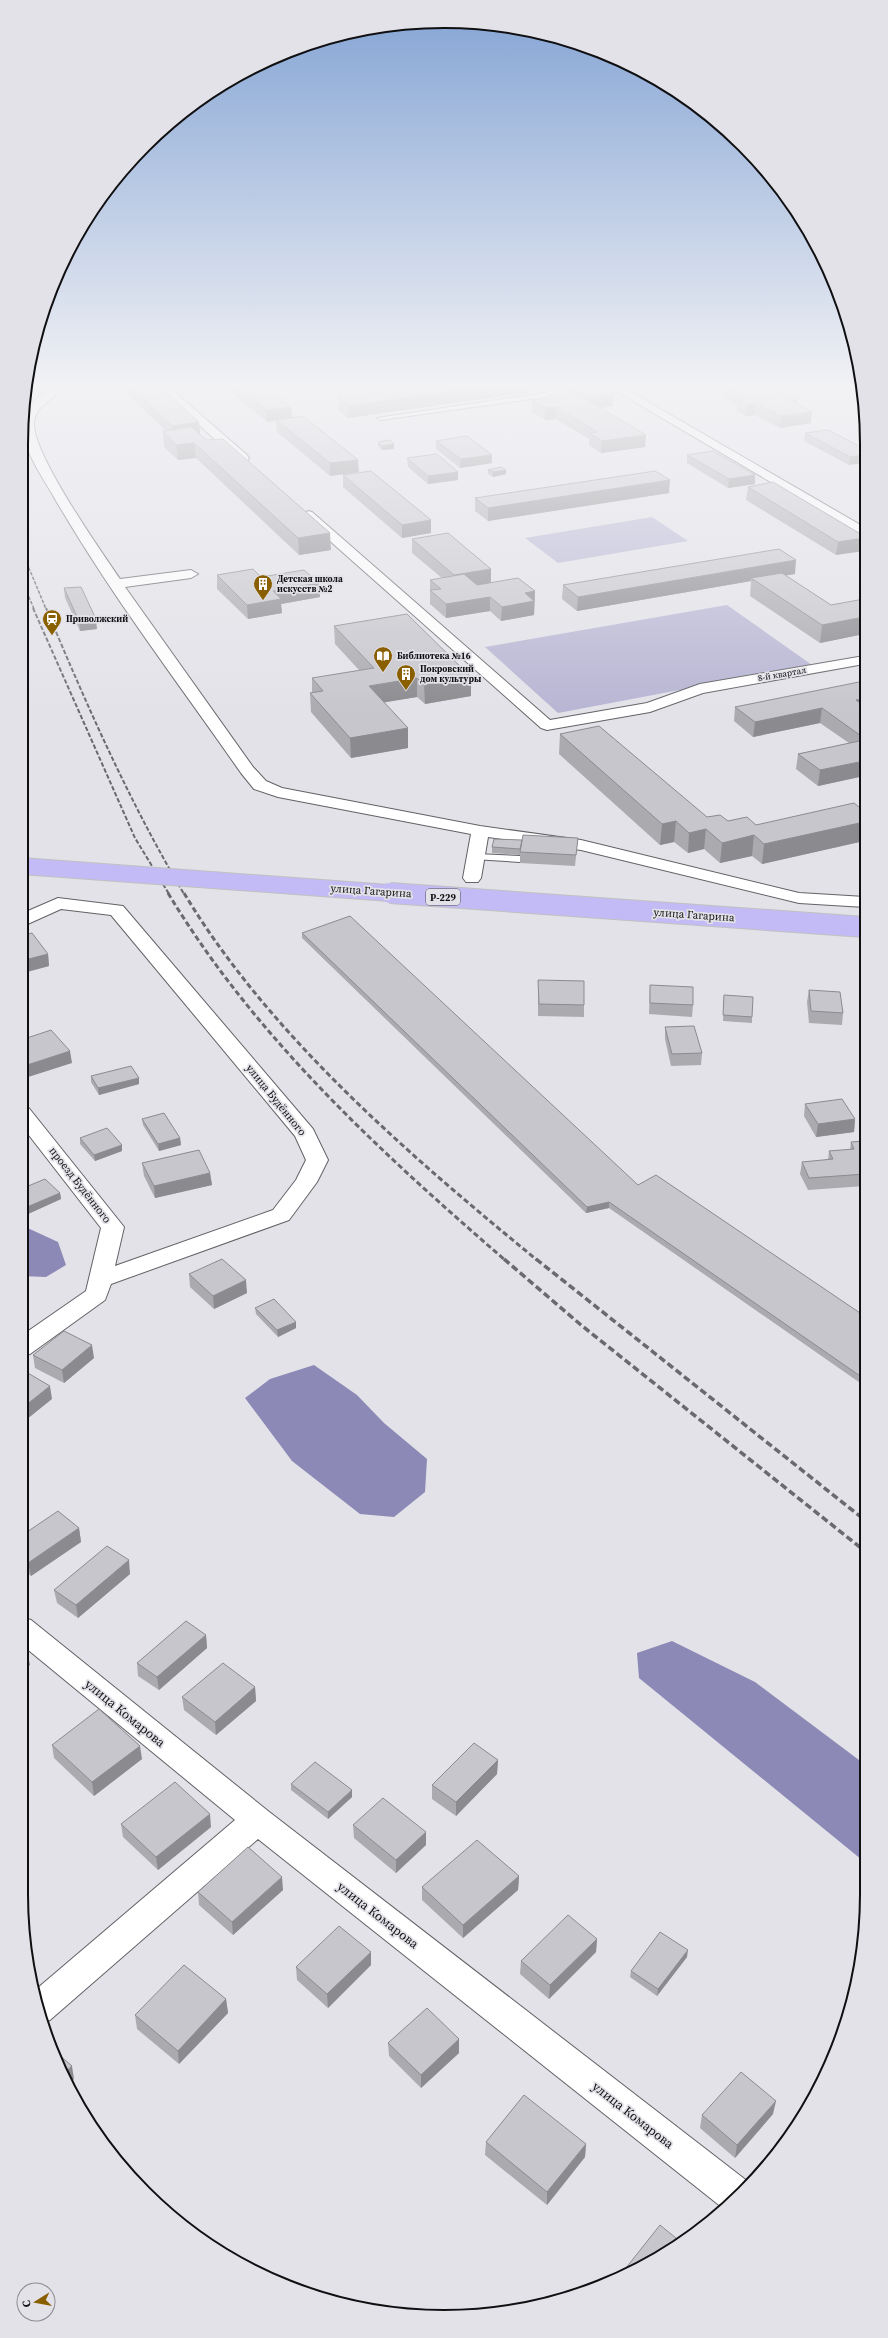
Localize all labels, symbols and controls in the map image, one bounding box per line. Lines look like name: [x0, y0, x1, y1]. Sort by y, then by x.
building icon: Детская школа искусств №2: [252, 573, 274, 601]
place label: Детская школа искусств №2: [277, 573, 343, 595]
station icon: Приволжский: [41, 608, 63, 636]
place label: Приволжский: [66, 613, 128, 625]
library icon: Библиотека №16: [372, 645, 394, 673]
place label: Библиотека №16: [397, 650, 471, 662]
building icon: Покровский дом культуры: [395, 663, 417, 691]
place label: Покровский дом культуры: [420, 663, 482, 685]
street label: 8-й квартал: [757, 664, 807, 684]
street label: улица Гагарина: [330, 881, 412, 901]
road number: Р-229: [426, 889, 460, 905]
street label: улица Гагарина: [653, 905, 735, 925]
street label: улица Будённого: [243, 1061, 309, 1139]
street label: проезд Будённого: [46, 1144, 114, 1226]
street label: улица Комарова: [81, 1675, 169, 1751]
street label: улица Комарова: [334, 1878, 423, 1952]
street label: улица Комарова: [589, 2078, 678, 2152]
north arrow: [16, 2282, 56, 2322]
text: С: [19, 2299, 35, 2309]

